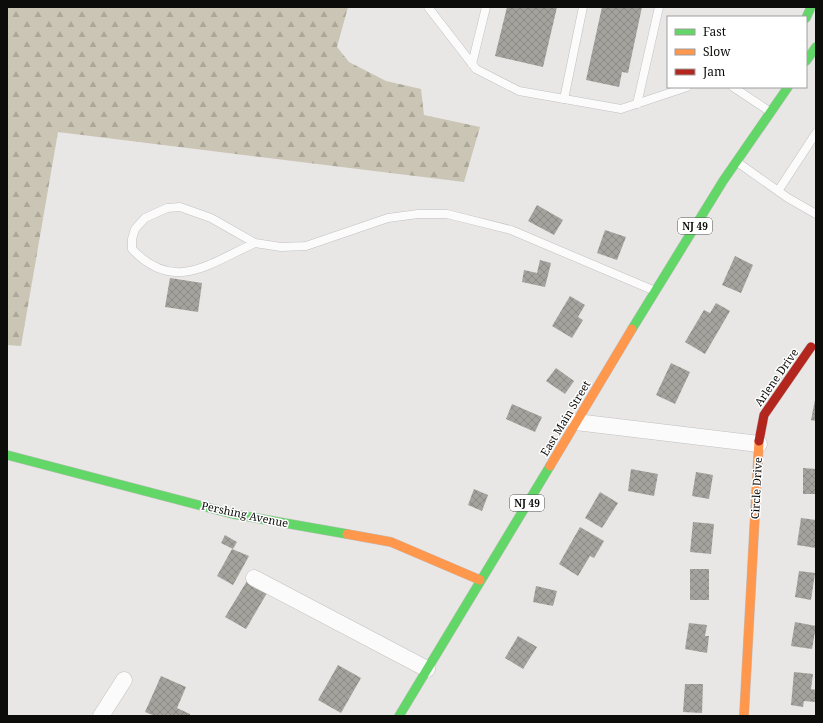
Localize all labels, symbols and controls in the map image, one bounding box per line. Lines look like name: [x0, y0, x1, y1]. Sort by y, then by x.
legend: [667, 16, 807, 88]
text: Fast: [703, 23, 726, 40]
text: Slow: [703, 43, 731, 60]
text: Jam: [702, 63, 725, 80]
road number: NJ 49: [678, 218, 712, 234]
street label: Arlene Drive: [751, 345, 801, 409]
street label: East Main Street: [537, 377, 593, 458]
street label: Circle Drive: [747, 457, 765, 519]
road number: NJ 49: [510, 495, 544, 511]
street label: Pershing Avenue: [200, 497, 290, 531]

